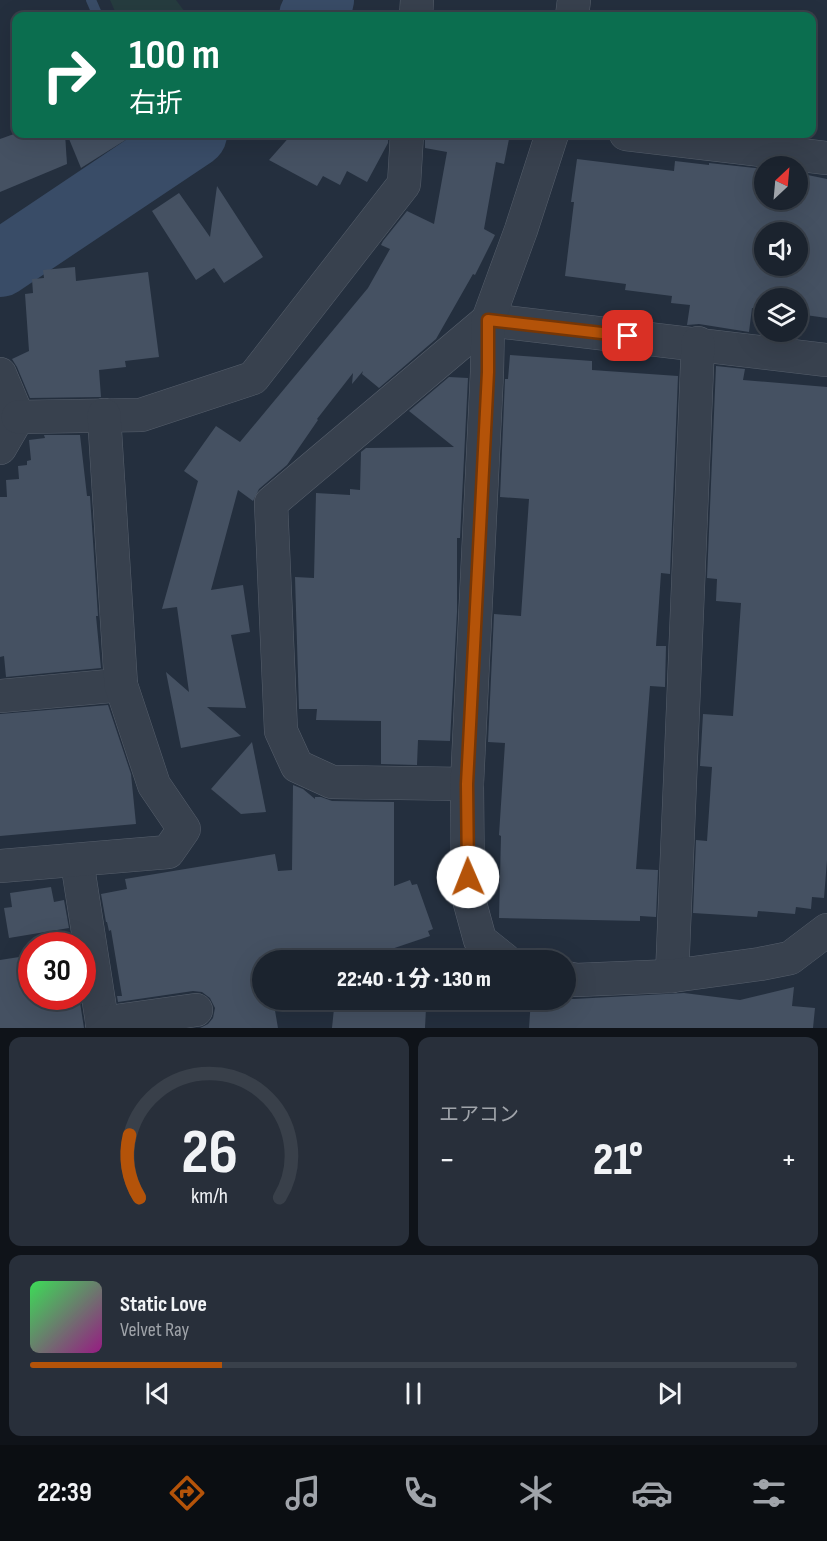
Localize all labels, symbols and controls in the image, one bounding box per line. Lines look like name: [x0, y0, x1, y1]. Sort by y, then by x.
text: 100 m: [129, 30, 220, 81]
icon: right: [30, 36, 108, 114]
text: 右折: [129, 88, 183, 120]
north arrow: [754, 156, 808, 210]
map controls: [754, 156, 808, 342]
button: sound: [754, 222, 808, 276]
button: layers: [754, 288, 808, 342]
pin: [602, 310, 653, 361]
icon: arrive: [611, 319, 644, 352]
position arrow: [436, 845, 500, 909]
speed limit sign: 30: [18, 932, 96, 1010]
text: 22:40 · 1 分 · 130 m: [337, 966, 491, 993]
text: エアコン: [439, 1103, 519, 1127]
text: 26: [181, 1116, 237, 1191]
text: 21°: [593, 1133, 643, 1188]
text: −: [439, 1140, 455, 1180]
text: +: [781, 1140, 797, 1180]
text: km/h: [190, 1185, 228, 1210]
text: Static Love: [120, 1291, 207, 1318]
text: Velvet Ray: [120, 1318, 189, 1342]
icon: previous: [141, 1377, 174, 1410]
icon: pause: [397, 1377, 430, 1410]
icon: next: [653, 1377, 686, 1410]
icon: directions: [166, 1472, 208, 1514]
icon: music: [282, 1472, 324, 1514]
icon: phone: [399, 1472, 441, 1514]
icon: climate: [515, 1472, 557, 1514]
icon: car: [631, 1472, 673, 1514]
icon: filters: [748, 1472, 790, 1514]
text: 22:39: [37, 1477, 92, 1509]

